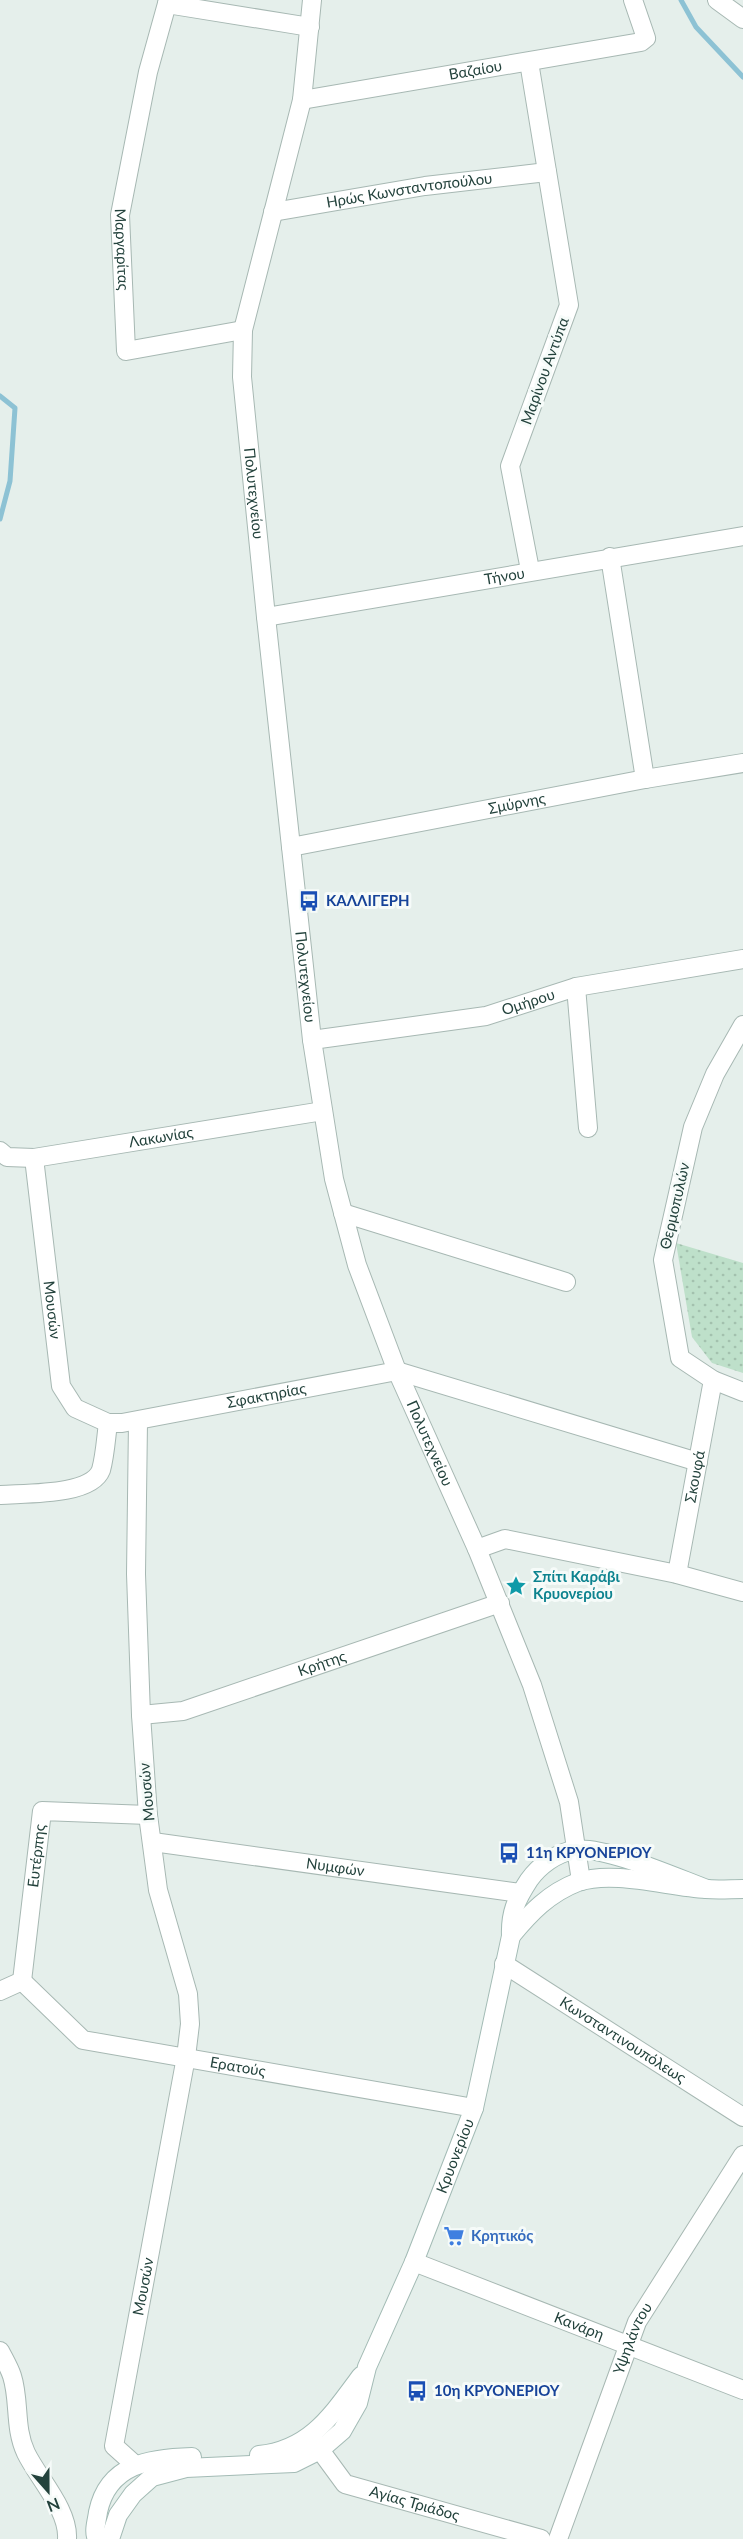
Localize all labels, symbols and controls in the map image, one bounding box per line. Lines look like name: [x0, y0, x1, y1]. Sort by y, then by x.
street label: Βαζαίου: [447, 56, 503, 83]
street label: Ηρώς Κωνσταντοπούλου: [325, 168, 493, 211]
street label: Μαργαρίτας: [112, 208, 133, 291]
street label: Μαρίνου Αντύπα: [516, 314, 572, 427]
street label: Πολυτεχνείου: [241, 447, 268, 540]
street label: Τήνου: [483, 563, 526, 588]
street label: Σμύρνης: [487, 788, 547, 817]
bus stop icon: ΚΑΛΛΙΓΕΡΗ: [297, 889, 321, 913]
place label: ΚΑΛΛΙΓΕΡΗ: [326, 891, 410, 909]
street label: Πολυτεχνείου: [292, 930, 320, 1023]
street label: Ομήρου: [499, 984, 557, 1018]
street label: Λακωνίας: [127, 1122, 194, 1150]
street label: Θερμοπυλών: [655, 1160, 693, 1251]
street label: Μουσών: [41, 1280, 65, 1340]
street label: Σφακτηρίας: [225, 1378, 308, 1411]
street label: Πολυτεχνείου: [403, 1397, 457, 1488]
street label: Σκουφά: [680, 1449, 708, 1504]
place label: Σπίτι Καράβι Κρυονερίου: [533, 1567, 620, 1602]
place icon: Σπίτι Καράβι Κρυονερίου: [504, 1574, 528, 1598]
street label: Κρήτης: [295, 1646, 348, 1679]
street label: Μουσών: [134, 1762, 158, 1822]
street label: Ευτέρπης: [23, 1823, 48, 1888]
bus stop icon: 11η ΚΡΥΟΝΕΡΙΟΥ: [497, 1841, 521, 1865]
place label: 11η ΚΡΥΟΝΕΡΙΟΥ: [526, 1843, 652, 1861]
street label: Νυμφών: [305, 1853, 366, 1879]
street label: Κωνσταντινουπόλεως: [557, 1992, 690, 2086]
street label: Ερατούς: [209, 2052, 267, 2080]
street label: Κρυονερίου: [432, 2116, 477, 2196]
supermarket icon: Κρητικός: [442, 2224, 466, 2248]
place label: Κρητικός: [471, 2226, 533, 2244]
street label: Μουσών: [128, 2256, 157, 2317]
street label: Υψηλάντου: [609, 2299, 655, 2376]
street label: Κανάρη: [552, 2307, 607, 2343]
bus stop icon: 10η ΚΡΥΟΝΕΡΙΟΥ: [405, 2379, 429, 2403]
place label: 10η ΚΡΥΟΝΕΡΙΟΥ: [434, 2381, 560, 2399]
north arrow: [18, 2461, 78, 2521]
street label: Αγίας Τριάδος: [368, 2481, 462, 2524]
text: N: [44, 2494, 63, 2517]

